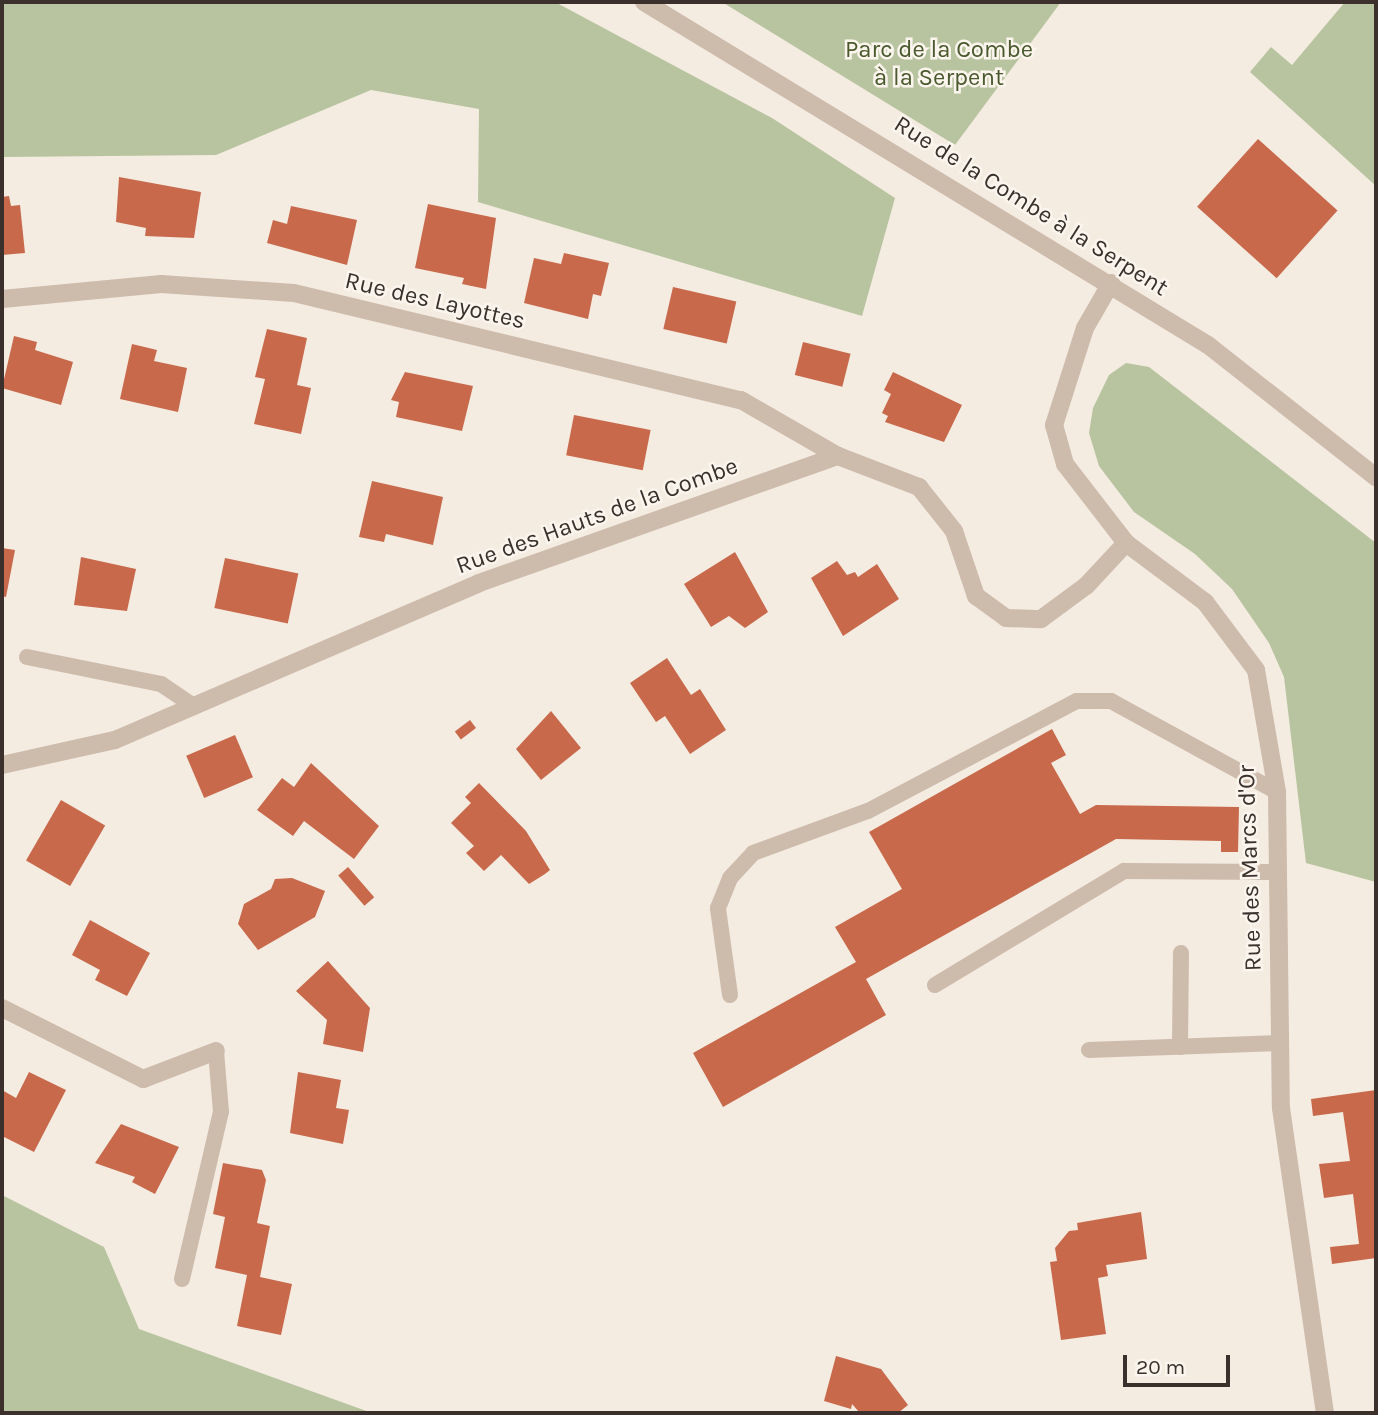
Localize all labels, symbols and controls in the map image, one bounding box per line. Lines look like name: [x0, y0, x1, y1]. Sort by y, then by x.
park label: Parc de la Combe à la Serpent: [845, 36, 1033, 92]
street label: Rue de la Combe à la Serpent: [889, 110, 1173, 302]
street label: Rue des Layottes: [342, 266, 528, 336]
street label: Rue des Hauts de la Combe: [452, 452, 742, 580]
street label: Rue des Marcs d'Or: [1232, 764, 1268, 972]
scale bar: [1126, 1342, 1233, 1386]
text: 20 m: [1136, 1355, 1185, 1379]

